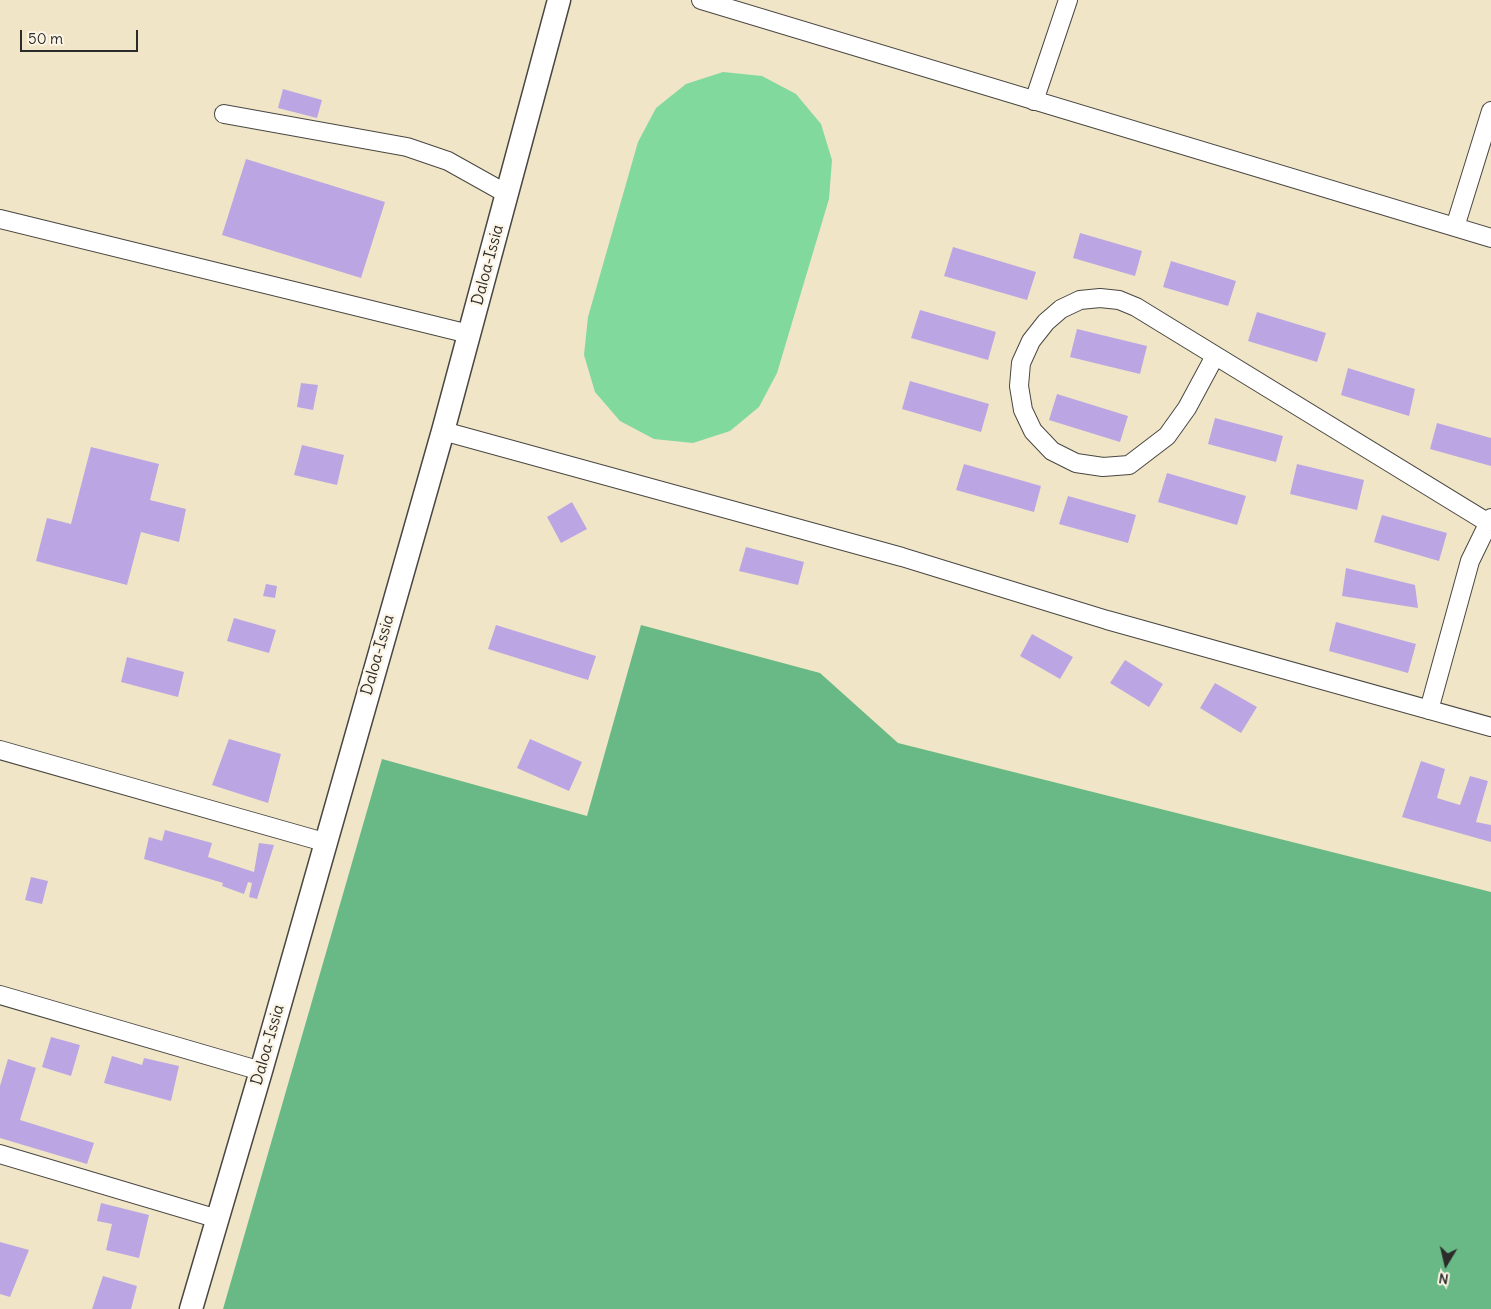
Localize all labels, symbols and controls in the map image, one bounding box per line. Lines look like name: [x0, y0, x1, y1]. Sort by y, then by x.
scale bar: [22, 20, 140, 52]
text: 50 m: [28, 29, 63, 48]
street label: Daloa-Issia: [468, 223, 508, 307]
street label: Daloa-Issia: [357, 613, 399, 697]
street label: Daloa-Issia: [247, 1003, 289, 1087]
north arrow: [1421, 1239, 1471, 1289]
text: N: [1437, 1269, 1450, 1288]

